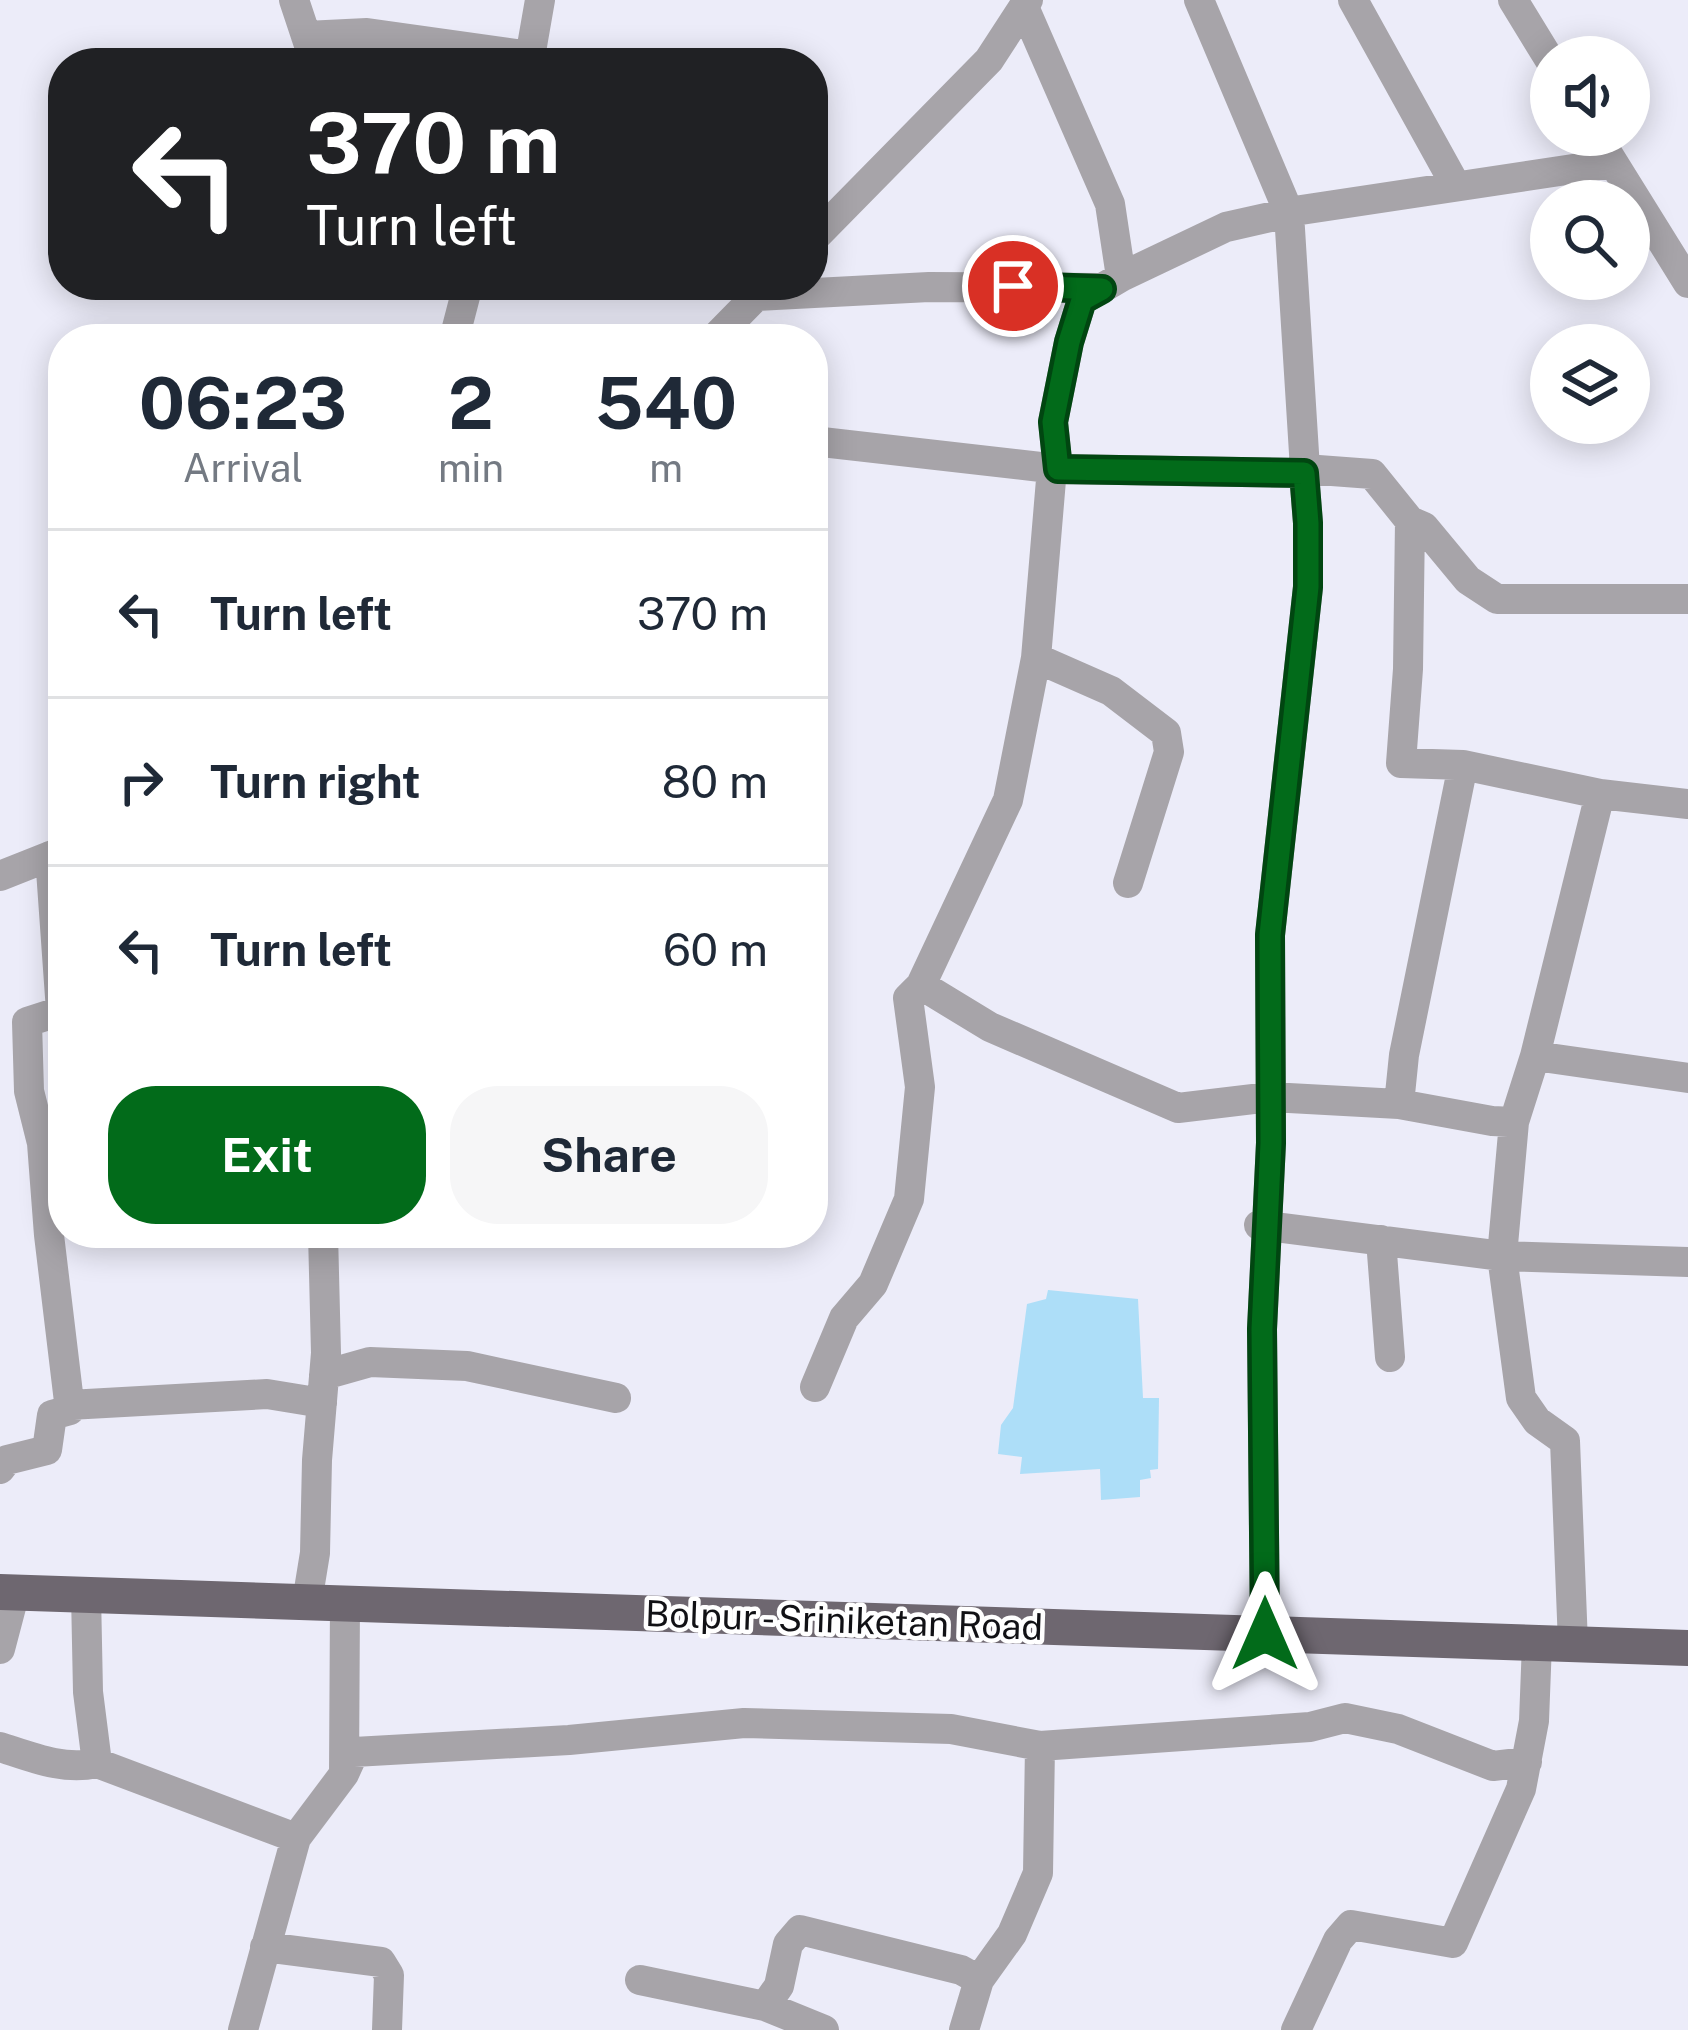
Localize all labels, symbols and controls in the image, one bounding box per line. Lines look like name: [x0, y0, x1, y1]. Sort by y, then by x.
map controls: [1530, 36, 1650, 444]
button: sound: [1530, 36, 1650, 156]
text: 370 m: [306, 93, 561, 192]
icon: left: [108, 96, 264, 252]
button: search: [1530, 180, 1650, 300]
text: Turn left: [306, 194, 517, 257]
pin: [962, 235, 1064, 337]
icon: arrive: [980, 253, 1046, 319]
button: layers: [1530, 324, 1650, 444]
text: 06:23: [139, 361, 347, 445]
text: 2: [448, 361, 494, 445]
text: 540: [595, 361, 737, 445]
text: Arrival: [183, 445, 303, 491]
text: min: [438, 445, 504, 491]
text: m: [649, 445, 683, 491]
icon: left: [108, 581, 174, 647]
text: Turn left: [210, 587, 392, 640]
text: 370 m: [637, 587, 768, 640]
icon: right: [108, 749, 174, 815]
text: Turn right: [210, 755, 421, 808]
text: 80 m: [662, 755, 768, 808]
icon: left: [108, 917, 174, 983]
text: Turn left: [210, 923, 392, 976]
text: 60 m: [663, 923, 768, 976]
button: Exit: [108, 1086, 426, 1224]
button: Share: [450, 1086, 768, 1224]
position arrow: [1202, 1571, 1328, 1697]
street label: Bolpur - Sriniketan Road: [644, 1592, 1044, 1648]

